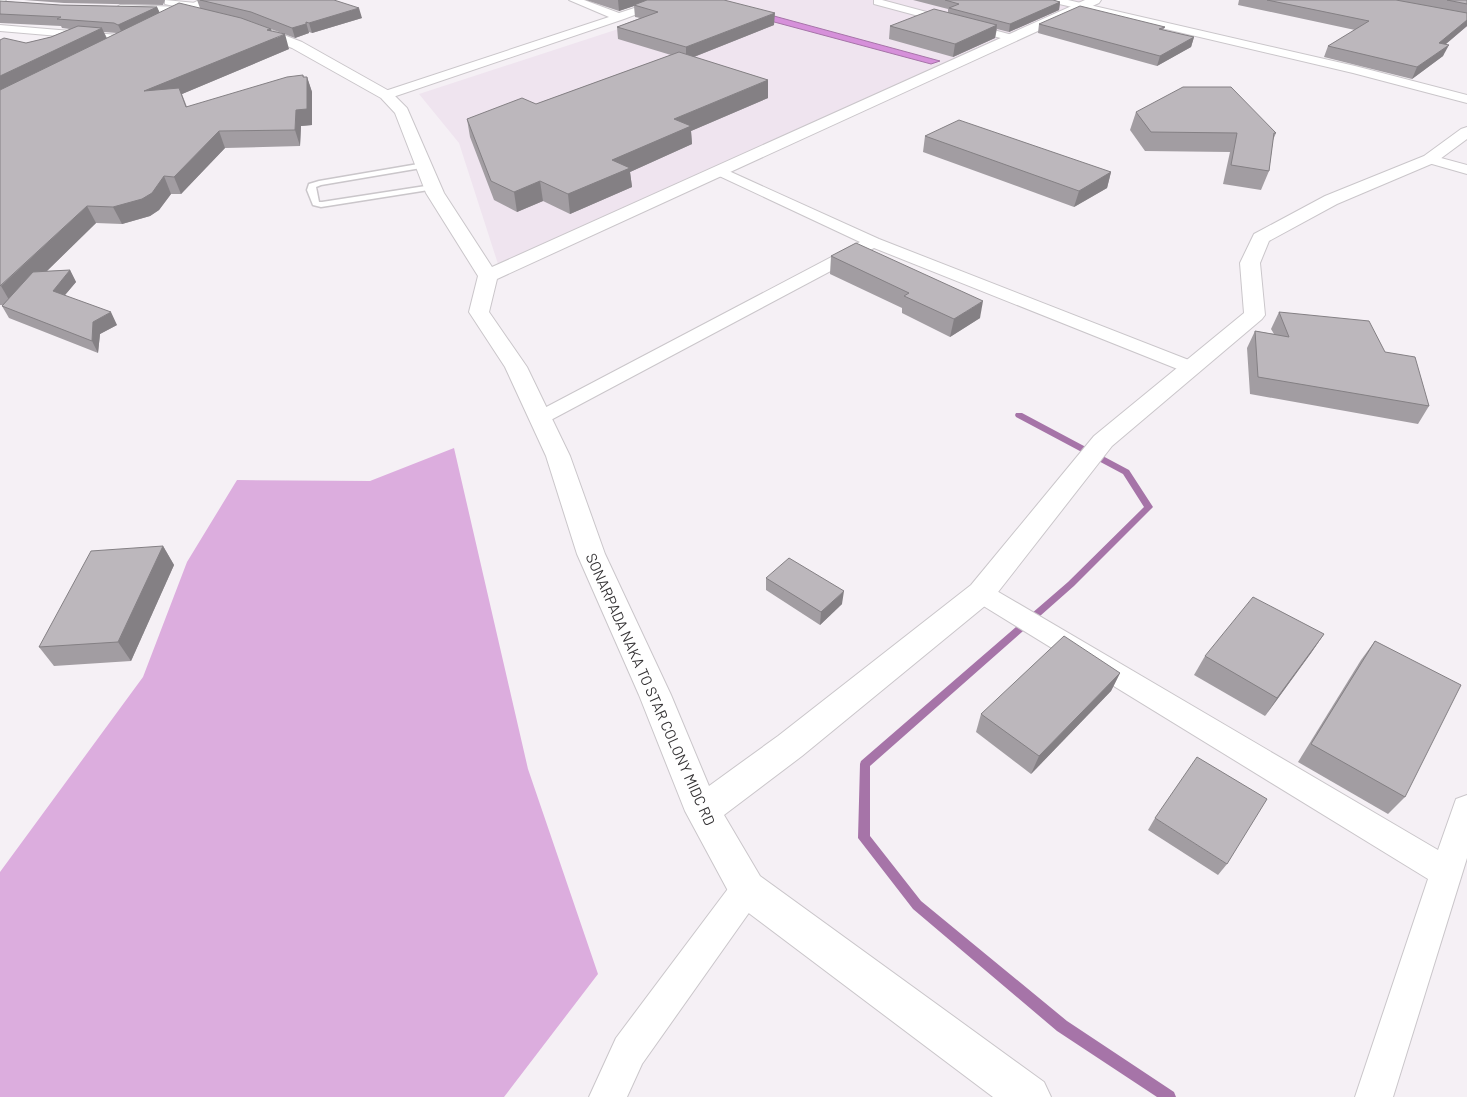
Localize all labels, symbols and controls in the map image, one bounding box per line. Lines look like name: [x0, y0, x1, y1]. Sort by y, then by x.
street label: SONARPADA NAKA TO STAR COLONY MIDC RD: [583, 550, 719, 828]

